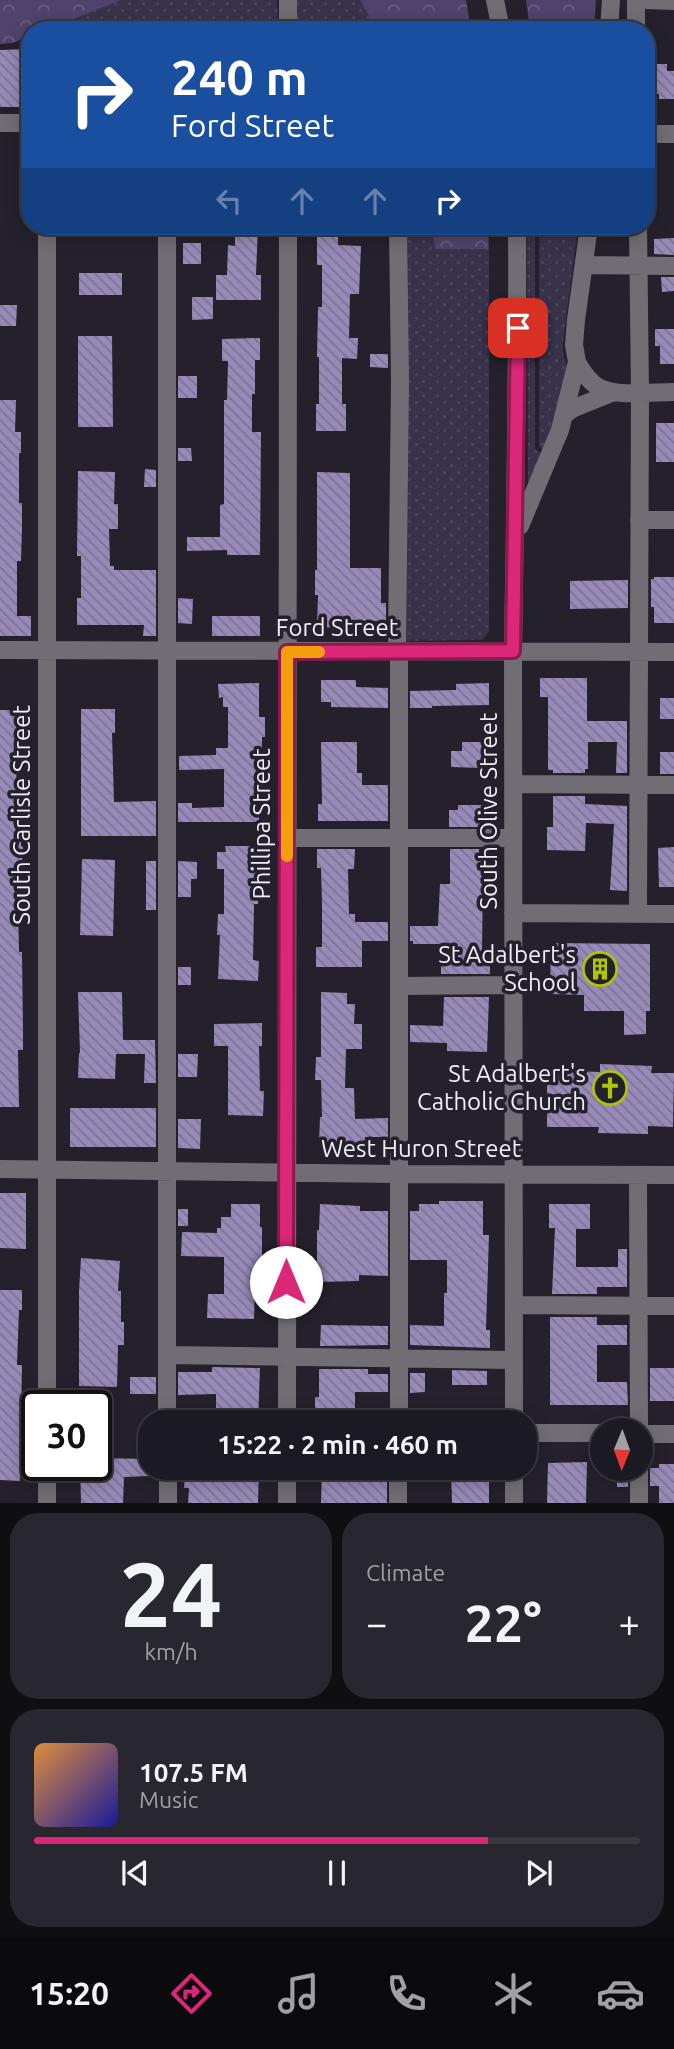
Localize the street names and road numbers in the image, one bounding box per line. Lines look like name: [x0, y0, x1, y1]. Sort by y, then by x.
street label: Ford Street: [276, 614, 399, 641]
street label: South Carlisle Street: [8, 705, 35, 925]
street label: South Olive Street: [475, 712, 502, 910]
street label: Phillipa Street: [248, 748, 275, 900]
street label: West Huron Street: [321, 1135, 522, 1162]

